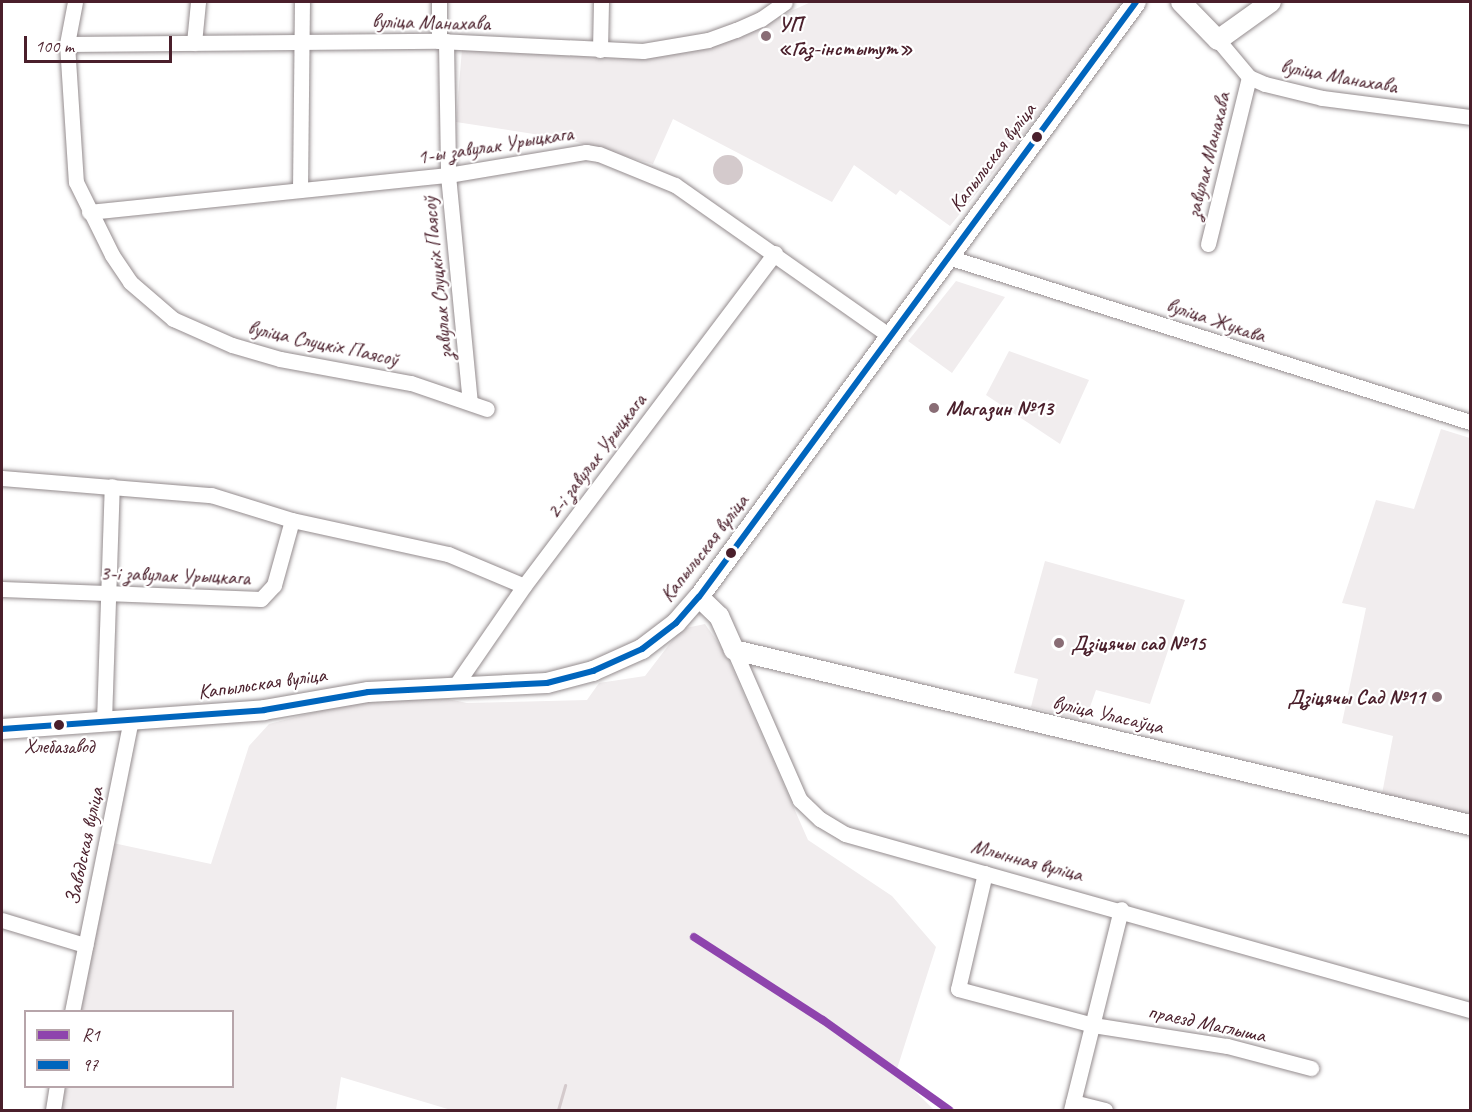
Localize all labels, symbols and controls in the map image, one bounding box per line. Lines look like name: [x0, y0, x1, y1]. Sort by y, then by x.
street label: вуліца Манахава: [371, 8, 491, 36]
place label: УП «Газ-інстытут»: [778, 11, 913, 61]
scale bar: [27, 24, 176, 62]
marker: УП «Газ-інстытут»: [759, 29, 773, 43]
text: 100 m: [35, 35, 74, 57]
street label: вуліца Манахава: [1278, 53, 1400, 99]
street label: завулак Манахава: [1180, 89, 1236, 221]
street label: Капыльская вуліца: [943, 98, 1041, 216]
street label: 1-ы завулак Урыцкага: [416, 120, 574, 170]
unlabelled marker: [1031, 131, 1043, 143]
street label: завулак Слуцкіх Паясоў: [416, 195, 458, 361]
street label: вуліца Жукава: [1164, 292, 1268, 348]
street label: вуліца Слуцкіх Паясоў: [245, 315, 401, 371]
street label: 2-і завулак Урыцкага: [541, 389, 651, 523]
place label: Магазин №13: [946, 395, 1053, 421]
marker: Магазин №13: [927, 401, 941, 415]
street label: Капыльская вуліца: [654, 489, 754, 607]
unlabelled marker: [725, 547, 737, 559]
street label: 3-і завулак Урыцкага: [100, 560, 250, 590]
place label: Дзіцячы сад №15: [1071, 630, 1205, 656]
marker: Дзіцячы сад №15: [1052, 636, 1066, 650]
street label: Капыльская вуліца: [196, 662, 328, 704]
place label: Дзіцячы Сад №11: [1287, 684, 1425, 710]
street label: вуліца Уласаўца: [1050, 689, 1166, 739]
marker: Дзіцячы Сад №11: [1430, 690, 1444, 704]
marker: Хлебазавод: [53, 719, 65, 731]
place label: Хлебазавод: [24, 734, 94, 758]
street label: Заводская вуліца: [59, 785, 109, 907]
street label: Млынная вуліца: [969, 833, 1085, 887]
street label: праезд Маглыша: [1146, 998, 1268, 1048]
legend: [24, 1010, 234, 1088]
text: R1: [82, 1024, 100, 1046]
text: 97: [82, 1054, 98, 1076]

